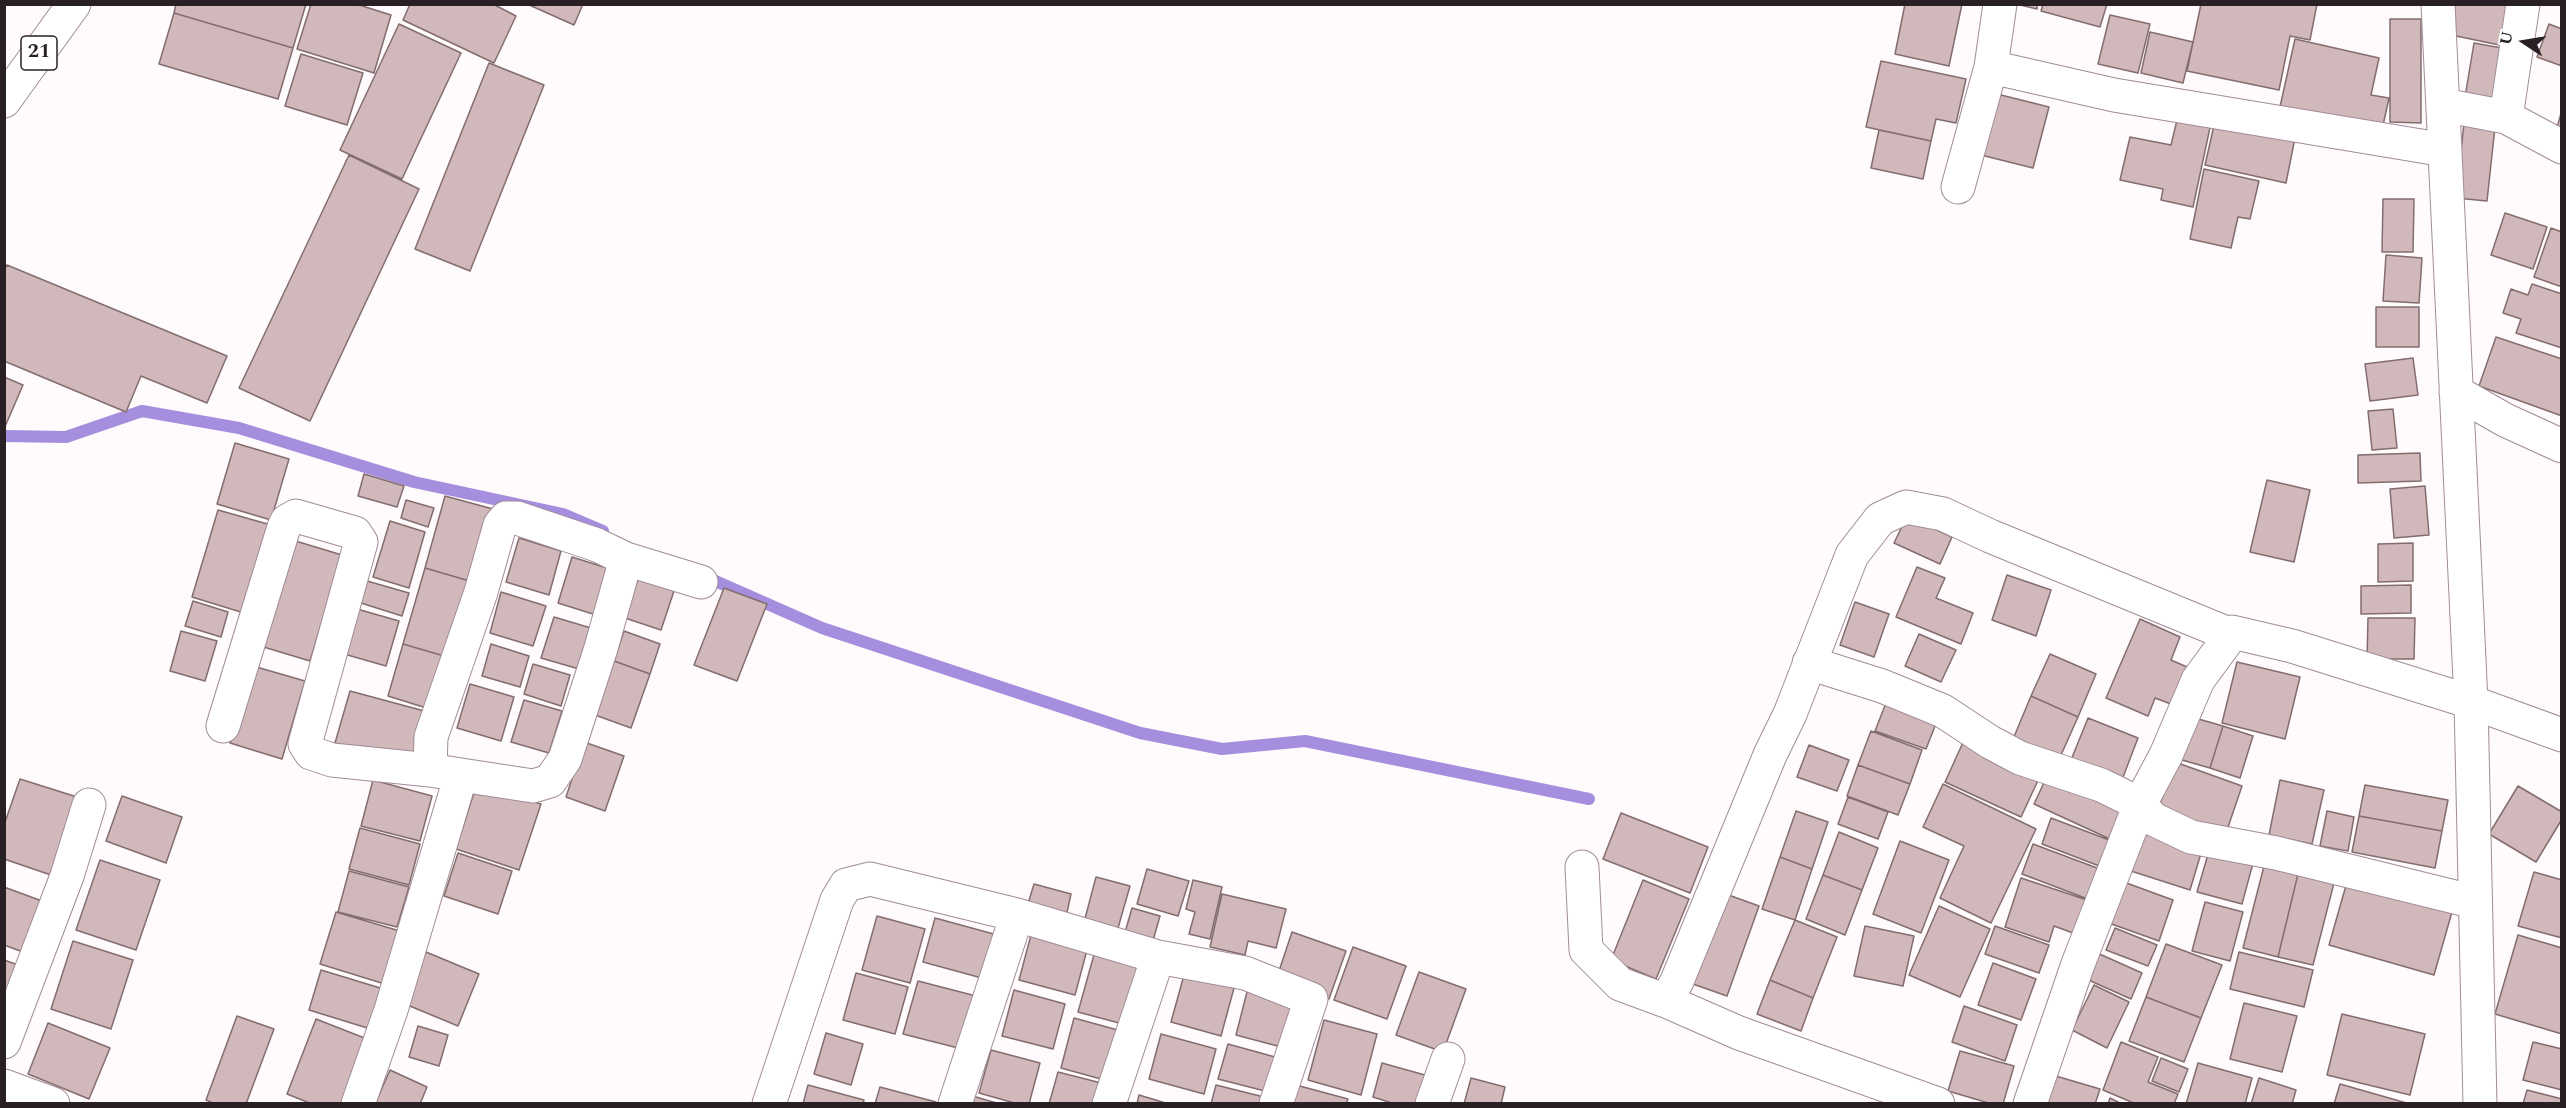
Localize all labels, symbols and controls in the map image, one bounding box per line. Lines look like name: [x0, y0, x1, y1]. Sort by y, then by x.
north arrow: [2494, 12, 2554, 72]
text: U: [2493, 29, 2520, 47]
road number: 21: [21, 36, 57, 70]

